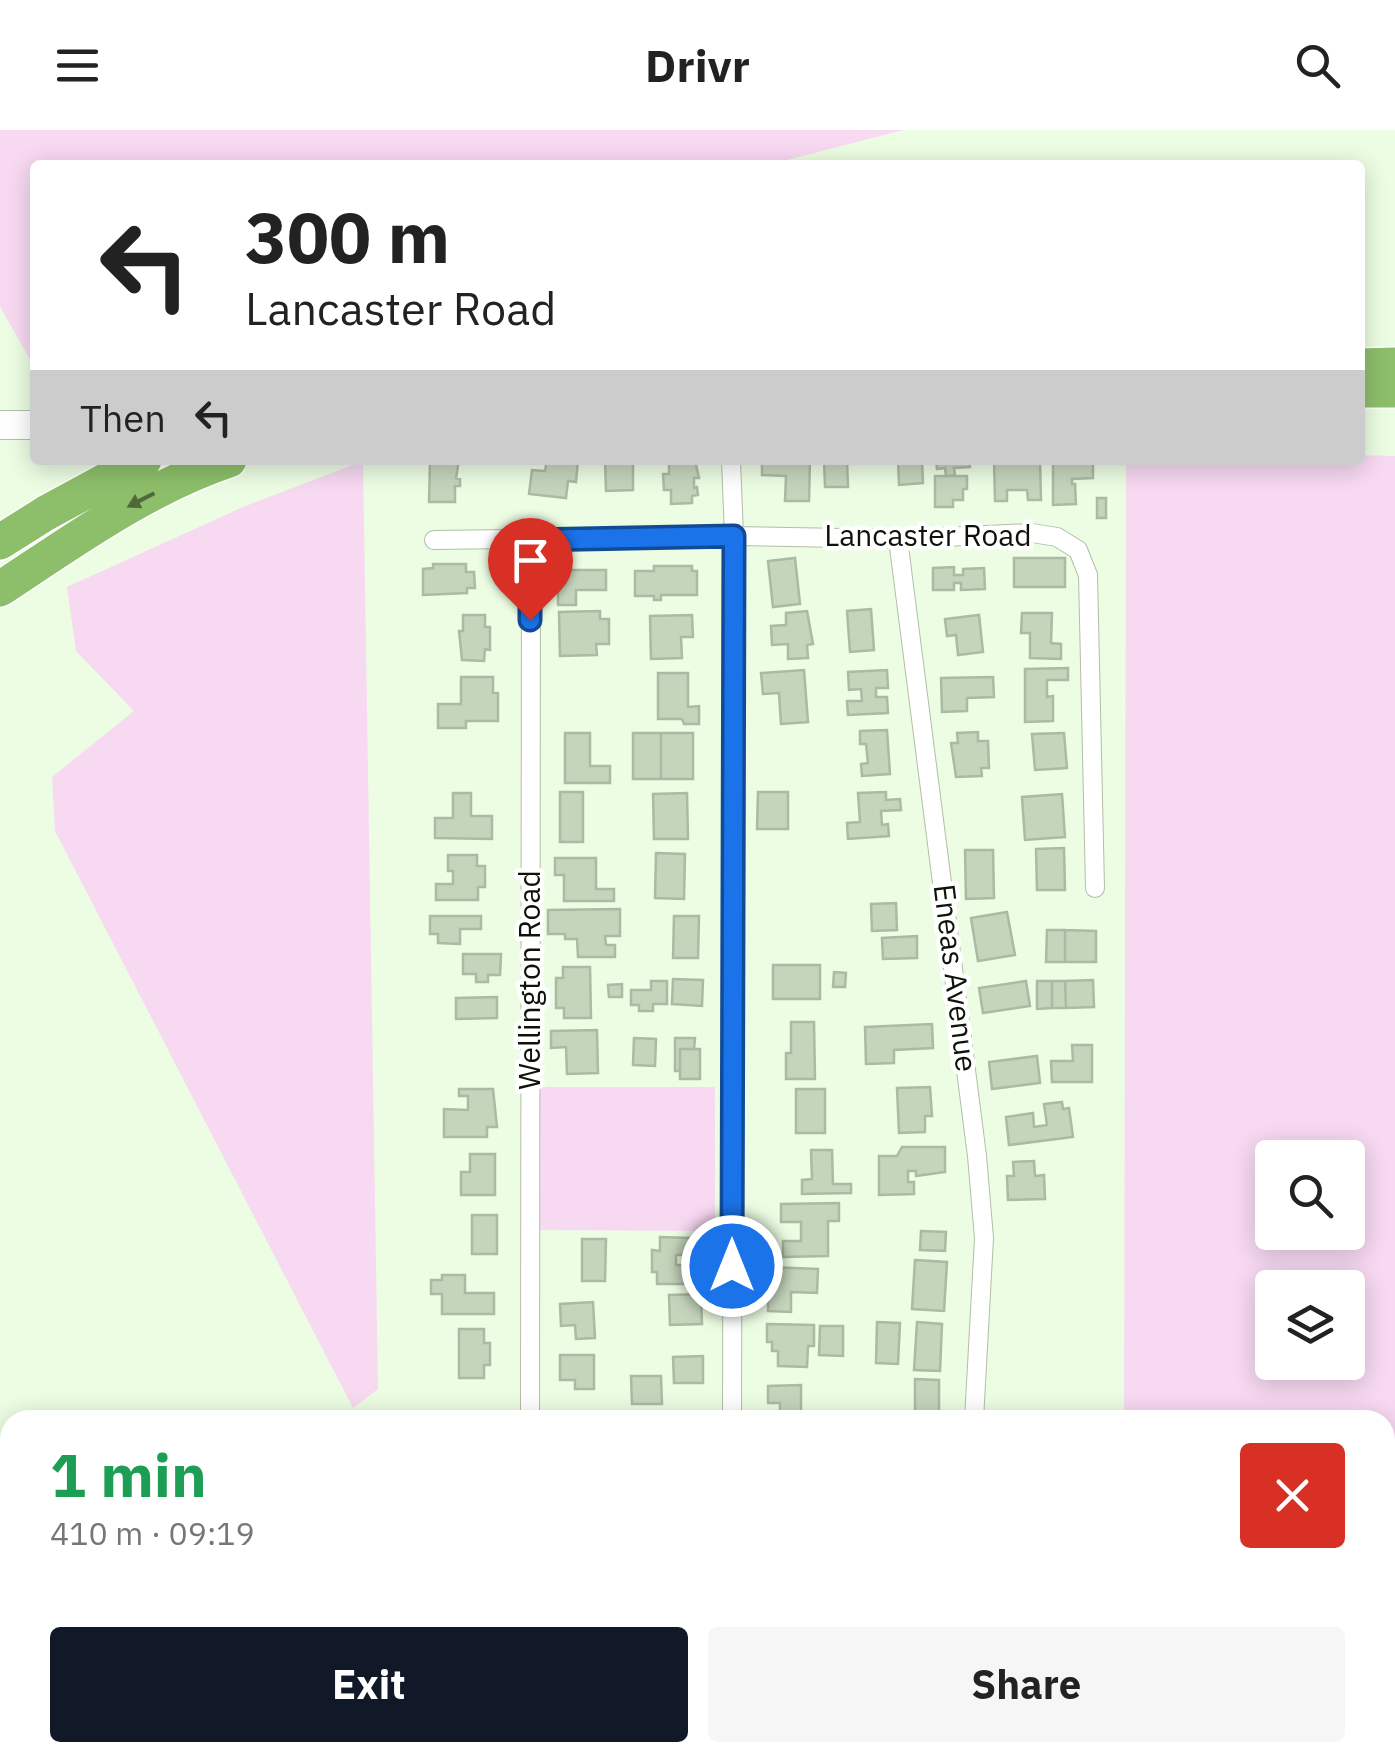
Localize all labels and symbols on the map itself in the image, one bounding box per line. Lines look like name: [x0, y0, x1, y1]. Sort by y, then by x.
one-way arrow: [126, 492, 155, 509]
street label: Lancaster Road: [824, 515, 1032, 554]
pin: [488, 518, 573, 621]
street label: Wellington Road: [509, 870, 548, 1090]
street label: Eneas Avenue: [926, 882, 987, 1074]
position arrow: [680, 1214, 784, 1318]

